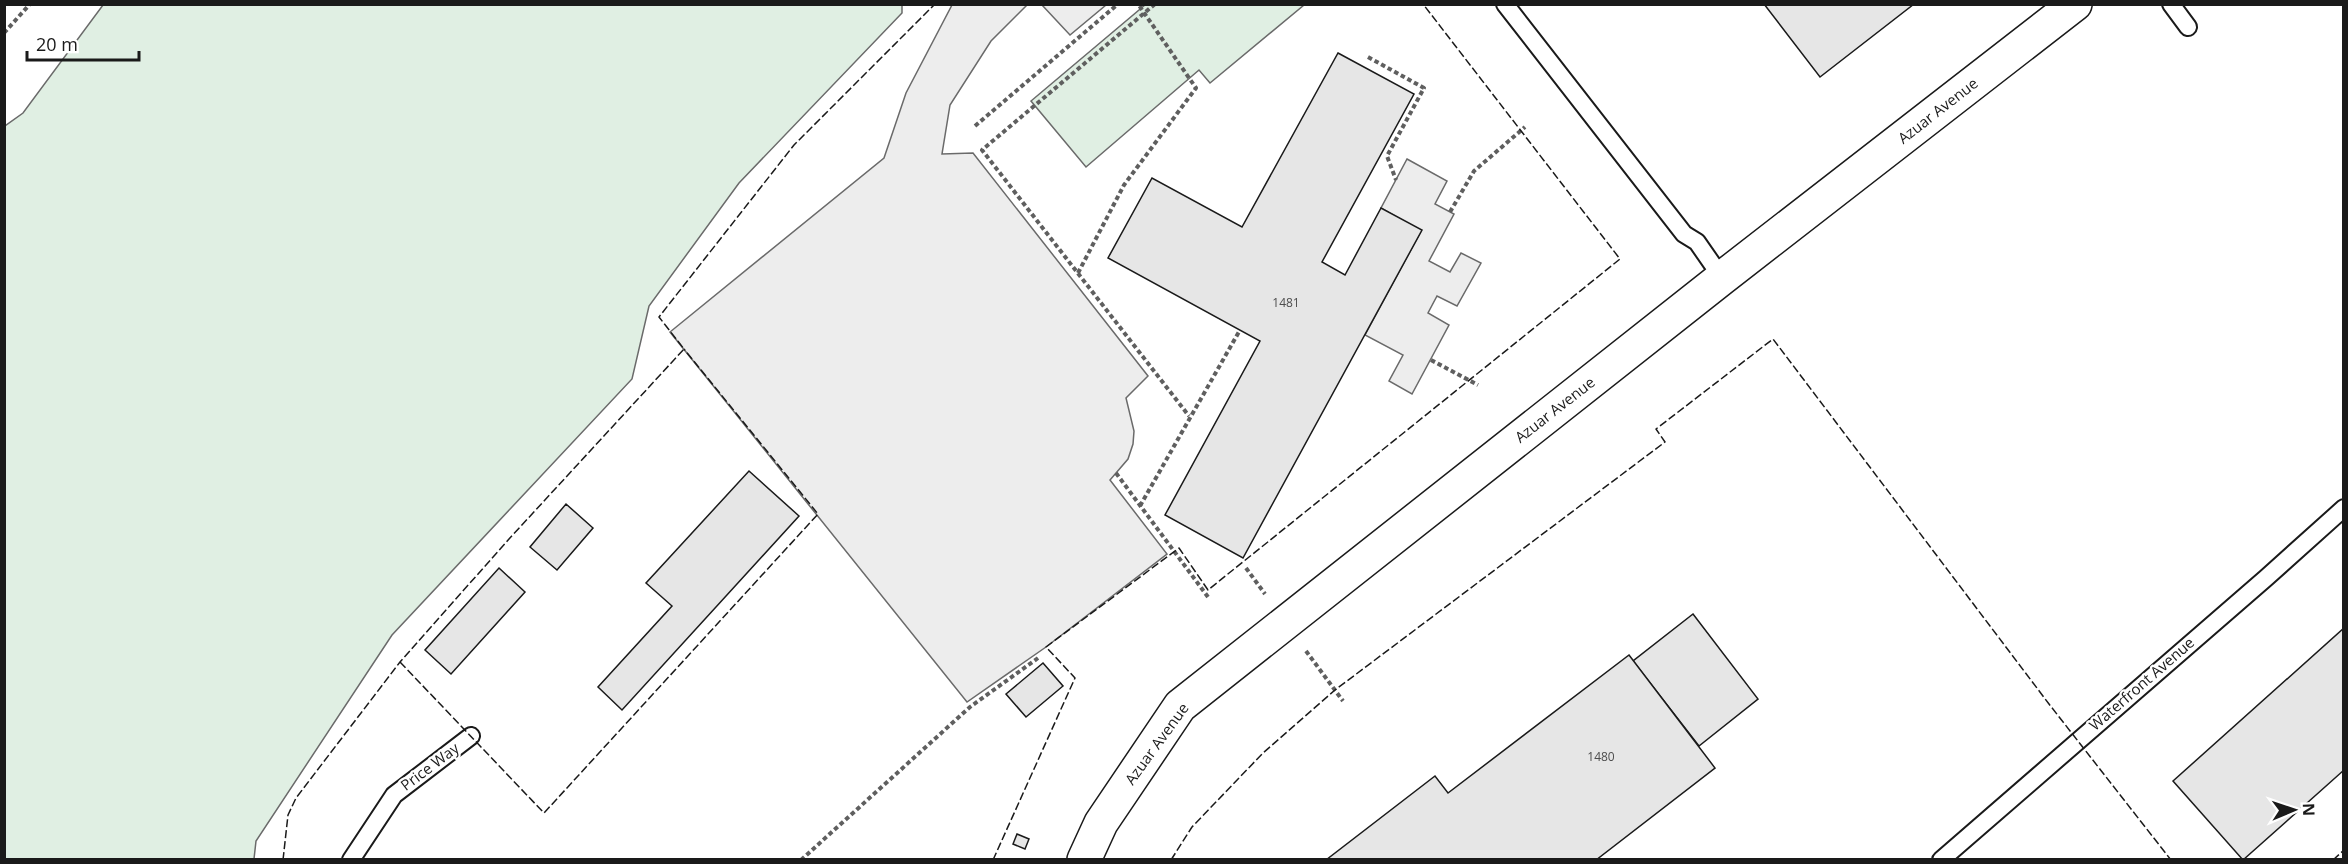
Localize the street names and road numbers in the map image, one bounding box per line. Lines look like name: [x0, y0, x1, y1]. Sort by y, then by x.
street label: Azuar Avenue: [1893, 73, 1981, 148]
street label: Azuar Avenue: [1510, 372, 1598, 447]
street label: Waterfront Avenue: [2085, 632, 2198, 734]
street label: Azuar Avenue: [1120, 699, 1193, 788]
street label: Price Way: [396, 737, 463, 795]

